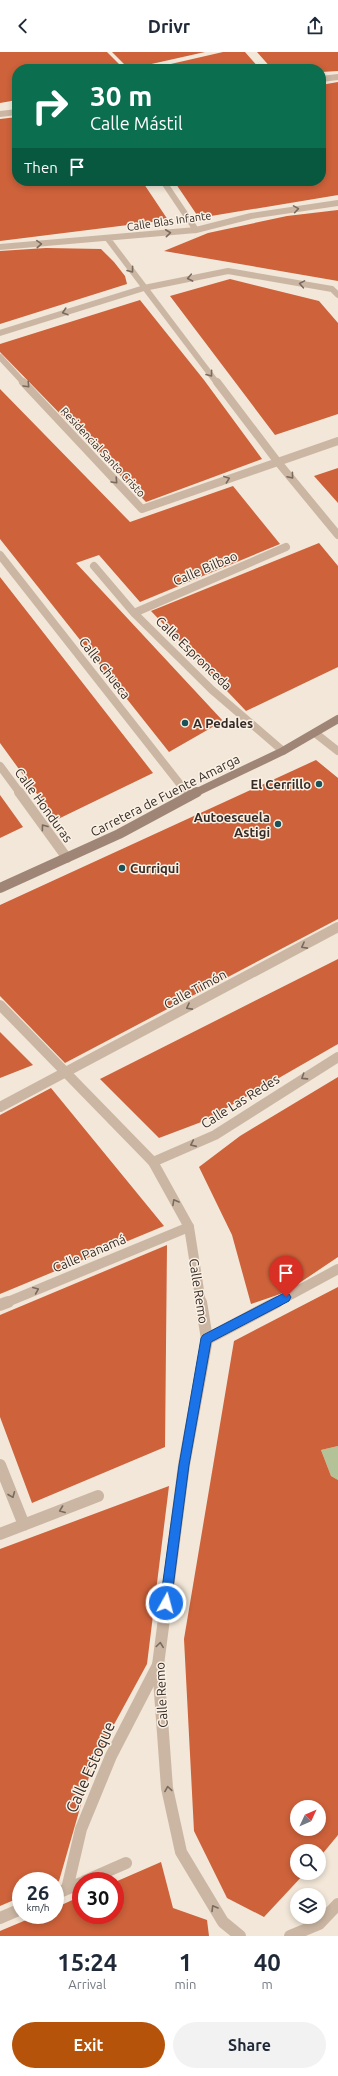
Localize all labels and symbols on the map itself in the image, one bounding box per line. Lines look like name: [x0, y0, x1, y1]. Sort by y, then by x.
one-way arrow: [293, 205, 299, 214]
street label: Calle Blas Infante: [126, 209, 212, 233]
one-way arrow: [165, 229, 171, 238]
one-way arrow: [36, 240, 42, 249]
one-way arrow: [127, 266, 134, 273]
one-way arrow: [187, 274, 193, 282]
one-way arrow: [299, 280, 306, 288]
one-way arrow: [61, 308, 68, 316]
one-way arrow: [206, 369, 213, 376]
one-way arrow: [22, 380, 29, 388]
street label: Residencial Santo Cristo: [58, 405, 148, 499]
one-way arrow: [286, 471, 293, 479]
one-way arrow: [224, 475, 231, 483]
one-way arrow: [110, 476, 117, 483]
street label: Calle Bilbao: [171, 548, 239, 588]
street label: Calle Espronceda: [153, 613, 235, 693]
street label: Calle Chueca: [77, 634, 133, 702]
place label: A Pedales: [193, 716, 253, 730]
marker: A Pedales: [180, 718, 190, 728]
street label: Carretera de Fuente Amarga: [88, 751, 242, 839]
street label: Calle Honduras: [12, 765, 76, 845]
place label: El Cerrillo: [251, 777, 311, 791]
marker: El Cerrillo: [314, 779, 324, 789]
place label: Autoescuela Astigi: [194, 810, 270, 839]
marker: Autoescuela Astigi: [273, 819, 283, 829]
one-way arrow: [42, 824, 49, 831]
place label: Curriqui: [130, 861, 179, 875]
marker: Curriqui: [117, 863, 127, 873]
one-way arrow: [300, 941, 308, 948]
street label: Calle Timón: [161, 967, 229, 1011]
one-way arrow: [186, 1002, 193, 1010]
street label: Calle Las Redes: [198, 1071, 282, 1131]
one-way arrow: [301, 1072, 308, 1080]
one-way arrow: [190, 1139, 198, 1147]
one-way arrow: [172, 1199, 180, 1206]
street label: Calle Panamá: [50, 1231, 128, 1275]
pin: [269, 1256, 303, 1297]
street label: Calle Remo: [187, 1257, 211, 1325]
one-way arrow: [32, 1287, 39, 1295]
one-way arrow: [7, 1490, 15, 1498]
one-way arrow: [59, 1505, 67, 1513]
position arrow: [145, 1582, 187, 1624]
one-way arrow: [155, 1642, 164, 1648]
street label: Calle Remo: [152, 1662, 170, 1728]
street label: Calle Estoque: [62, 1719, 118, 1815]
one-way arrow: [164, 1785, 173, 1792]
north arrow: [290, 1800, 326, 1836]
speed limit sign: 30: [72, 1872, 124, 1924]
one-way arrow: [212, 1905, 219, 1912]

